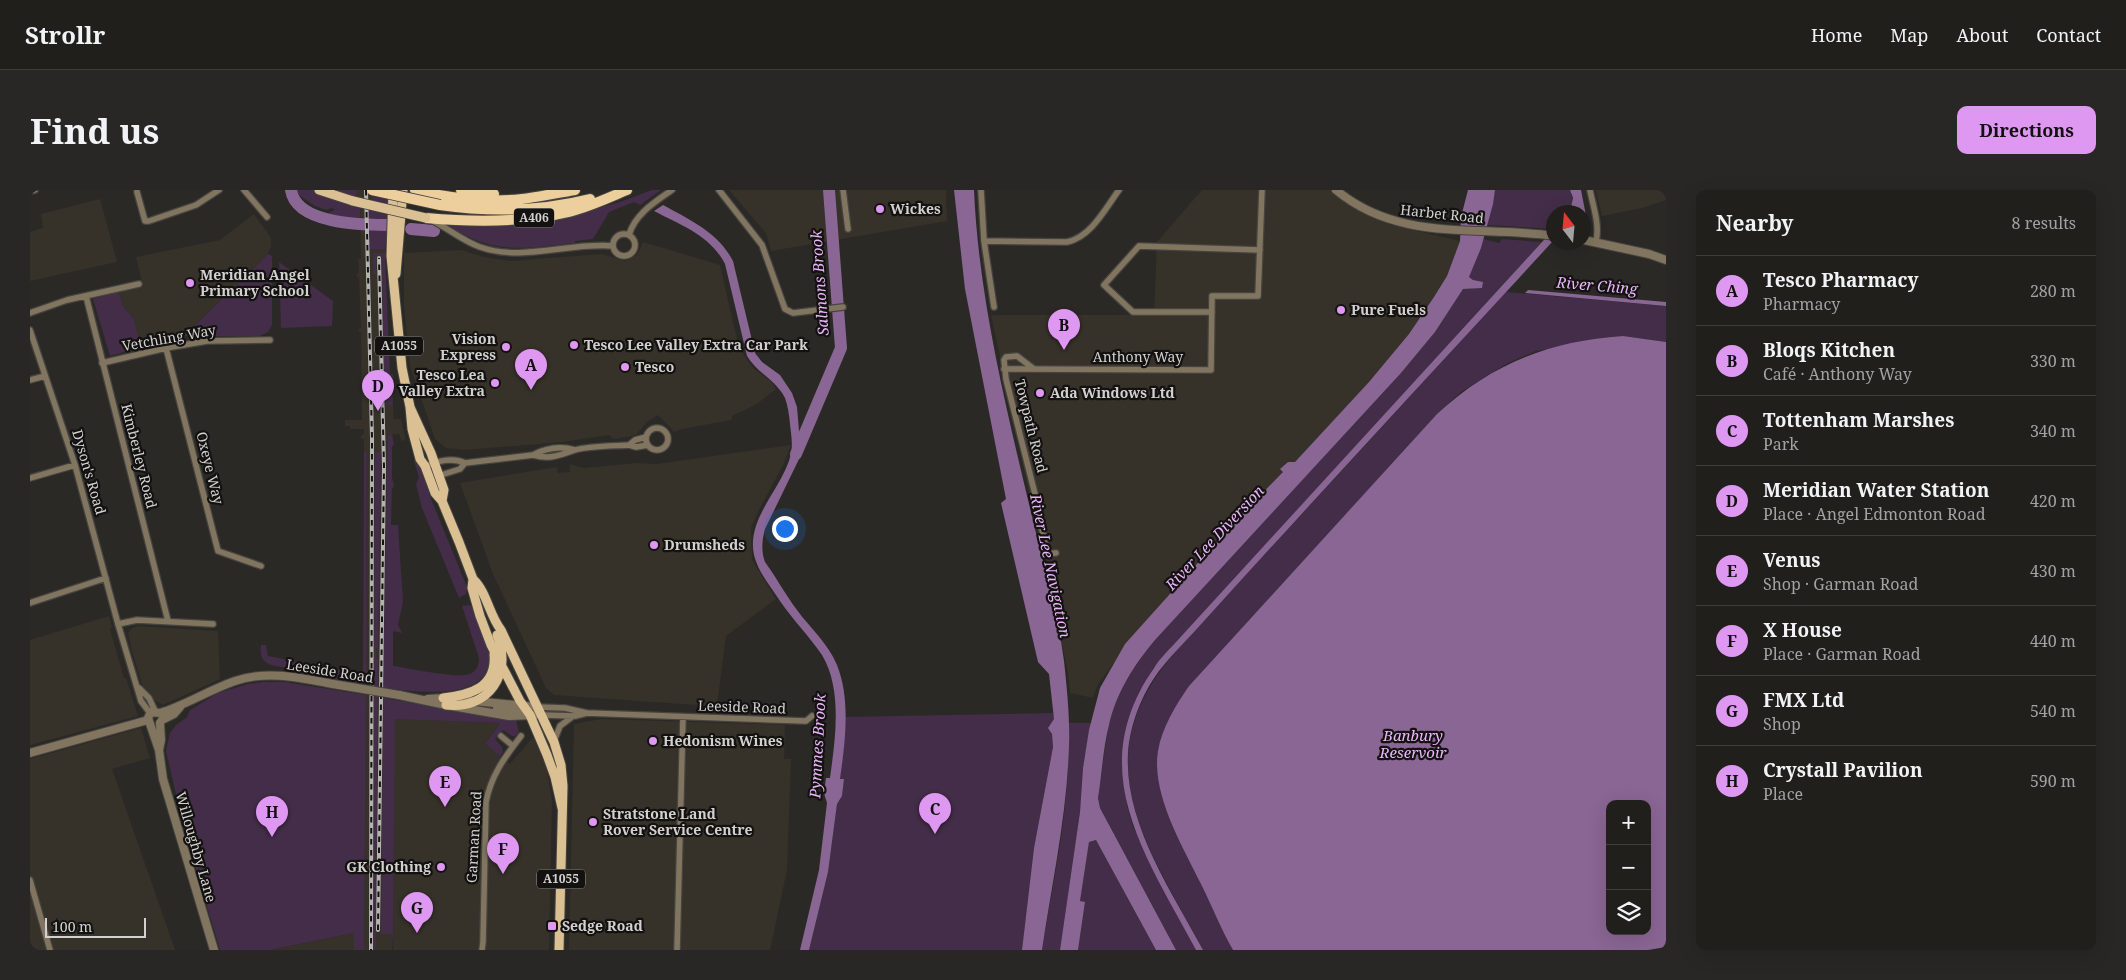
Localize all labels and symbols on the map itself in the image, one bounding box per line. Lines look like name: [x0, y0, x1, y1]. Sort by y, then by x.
place label: Wickes: [890, 199, 941, 218]
street label: Harbet Road: [1399, 200, 1485, 227]
marker: Wickes: [874, 203, 886, 215]
north arrow: [1546, 205, 1591, 250]
road number: A406: [514, 208, 554, 228]
water label: Salmons Brook: [805, 229, 833, 336]
place label: Meridian Angel Primary School: [200, 265, 310, 300]
water label: River Ching: [1555, 271, 1639, 299]
marker: Meridian Angel Primary School: [184, 277, 196, 289]
place label: Pure Fuels: [1351, 300, 1426, 319]
marker: Pure Fuels: [1335, 304, 1347, 316]
pin: B: [1048, 309, 1080, 350]
street label: Vetchling Way: [120, 320, 217, 355]
place label: Vision Express: [440, 329, 496, 364]
place label: Tesco Lee Valley Extra Car Park: [584, 335, 808, 354]
road number: A1055: [375, 336, 423, 356]
marker: Tesco Lee Valley Extra Car Park: [568, 339, 580, 351]
marker: Vision Express: [500, 341, 512, 353]
street label: Anthony Way: [1093, 347, 1183, 366]
pin: A: [515, 349, 547, 390]
place label: Tesco: [635, 357, 674, 376]
marker: Tesco: [619, 361, 631, 373]
place label: Tesco Lea Valley Extra: [399, 365, 485, 400]
pin: D: [362, 370, 394, 411]
marker: Tesco Lea Valley Extra: [489, 377, 501, 389]
street label: Towpath Road: [1011, 377, 1052, 475]
place label: Ada Windows Ltd: [1050, 383, 1175, 402]
marker: Ada Windows Ltd: [1034, 387, 1046, 399]
street label: Kimberley Road: [117, 402, 162, 511]
street label: Dyson's Road: [68, 427, 111, 517]
street label: Oxeye Way: [192, 430, 229, 506]
water label: River Lee Diversion: [1160, 481, 1268, 595]
water label: River Lee Navigation: [1026, 491, 1076, 639]
your location: [772, 516, 798, 542]
place label: Drumsheds: [664, 535, 745, 554]
marker: Drumsheds: [648, 539, 660, 551]
street label: Leeside Road: [285, 654, 375, 687]
water label: Pymmes Brook: [804, 693, 830, 800]
street label: Leeside Road: [698, 695, 787, 718]
water label: Banbury Reservoir: [1379, 725, 1447, 762]
place label: Hedonism Wines: [663, 731, 783, 750]
marker: Hedonism Wines: [647, 735, 659, 747]
pin: E: [429, 766, 461, 807]
street label: Willoughby Lane: [172, 789, 221, 904]
street label: Garman Road: [462, 790, 485, 883]
pin: C: [919, 793, 951, 834]
pin: H: [256, 796, 288, 837]
place label: Stratstone Land Rover Service Centre: [603, 804, 753, 839]
marker: Stratstone Land Rover Service Centre: [587, 816, 599, 828]
pin: F: [487, 833, 519, 874]
place label: GK Clothing: [346, 857, 431, 876]
marker: GK Clothing: [435, 861, 447, 873]
road number: A1055: [537, 870, 585, 889]
pin: G: [401, 892, 433, 933]
scale bar: [45, 915, 146, 938]
place label: Sedge Road: [562, 916, 643, 935]
marker: Sedge Road: [546, 920, 558, 932]

